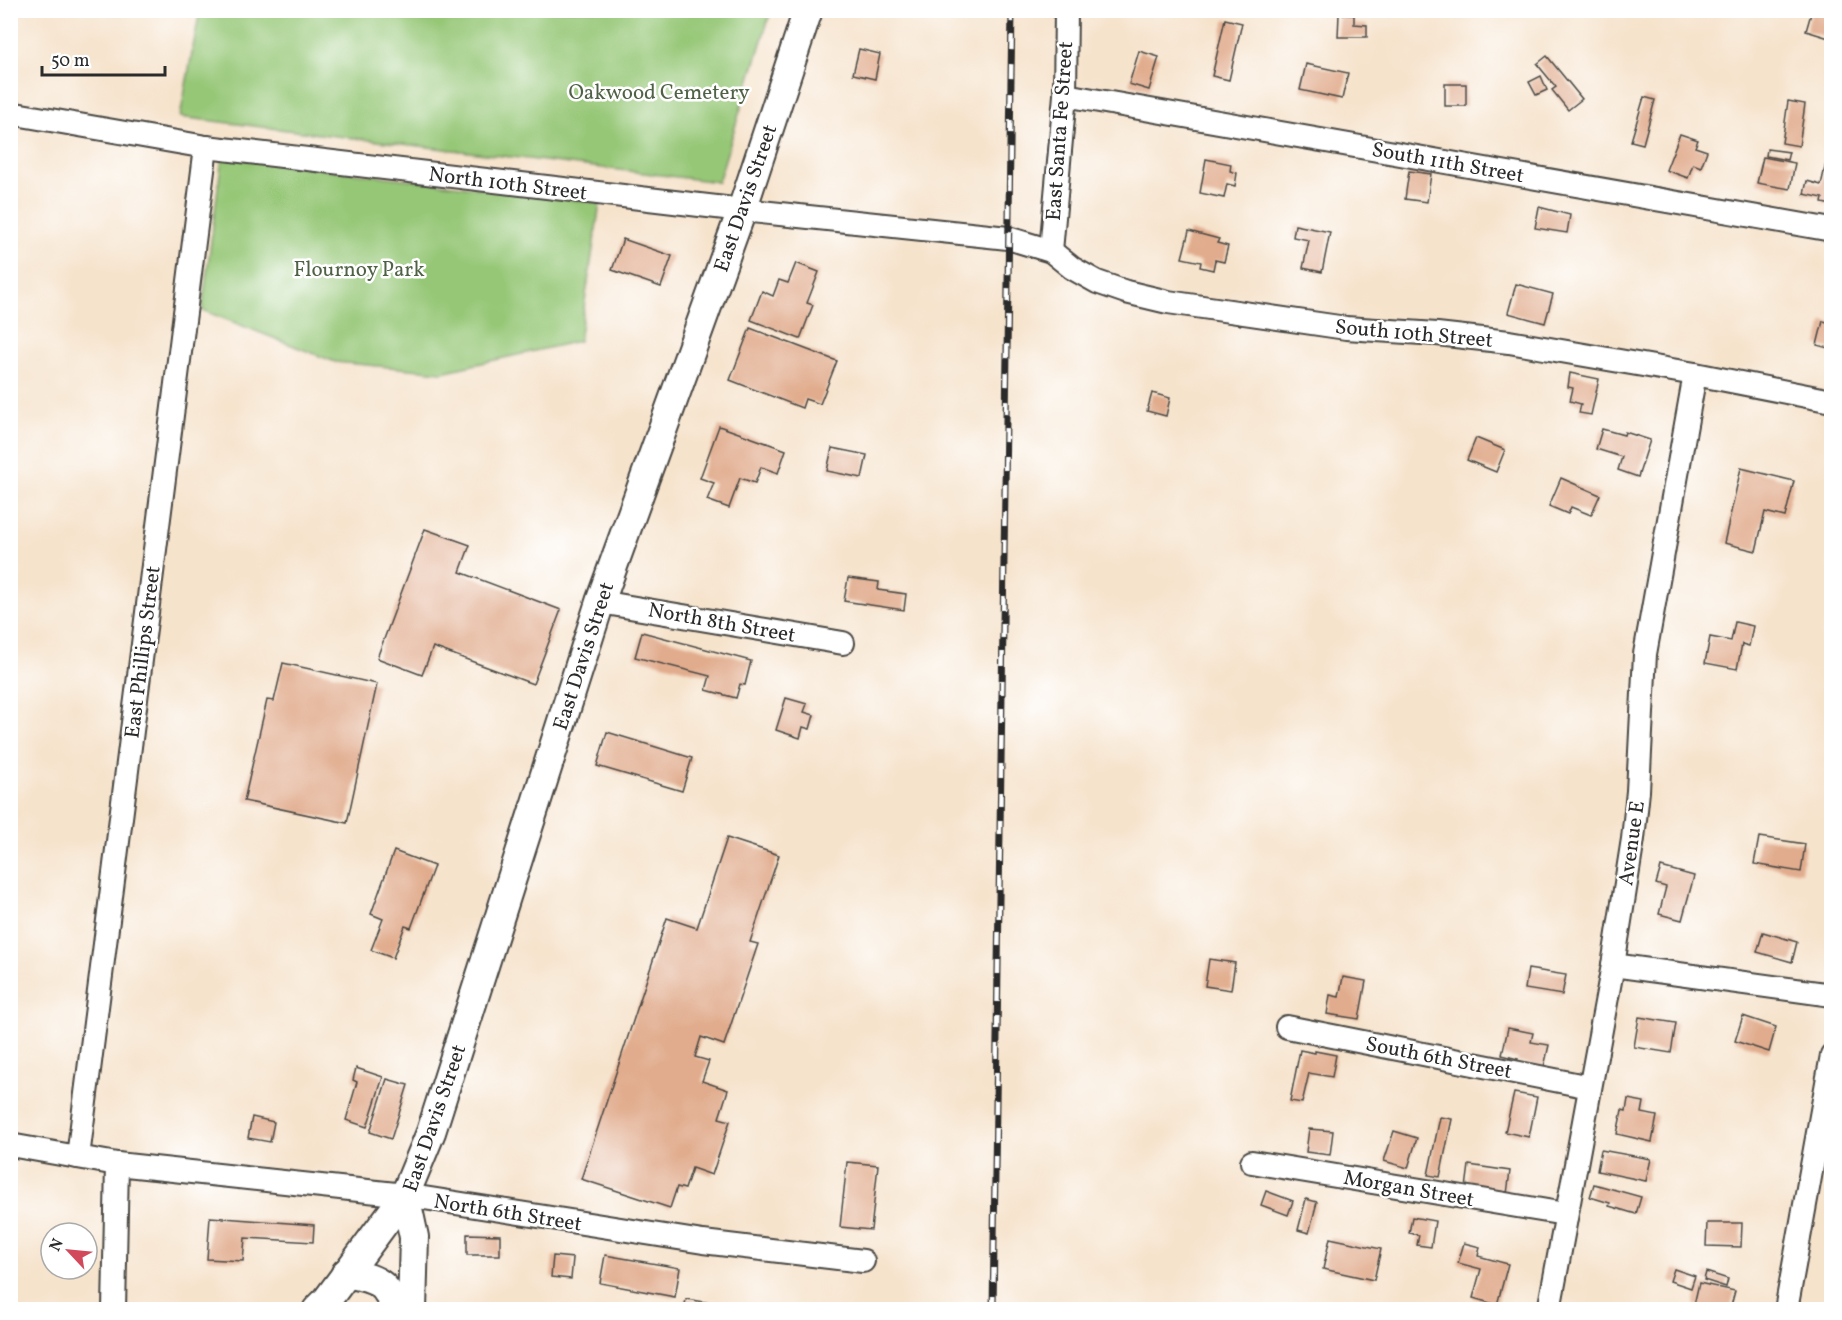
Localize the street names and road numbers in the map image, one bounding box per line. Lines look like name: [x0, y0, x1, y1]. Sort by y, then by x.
street label: East Santa Fe Street: [1040, 40, 1081, 222]
street label: East Davis Street: [708, 121, 785, 276]
street label: South 11th Street: [1369, 136, 1526, 191]
street label: North 10th Street: [427, 160, 589, 209]
street label: South 10th Street: [1334, 313, 1494, 356]
street label: East Phillips Street: [119, 564, 168, 740]
street label: East Davis Street: [547, 579, 622, 734]
street label: North 8th Street: [646, 596, 798, 651]
street label: Avenue E: [1612, 799, 1653, 888]
street label: South 6th Street: [1363, 1030, 1514, 1087]
street label: East Davis Street: [397, 1041, 474, 1196]
street label: Morgan Street: [1341, 1164, 1476, 1215]
street label: North 6th Street: [432, 1187, 584, 1239]

